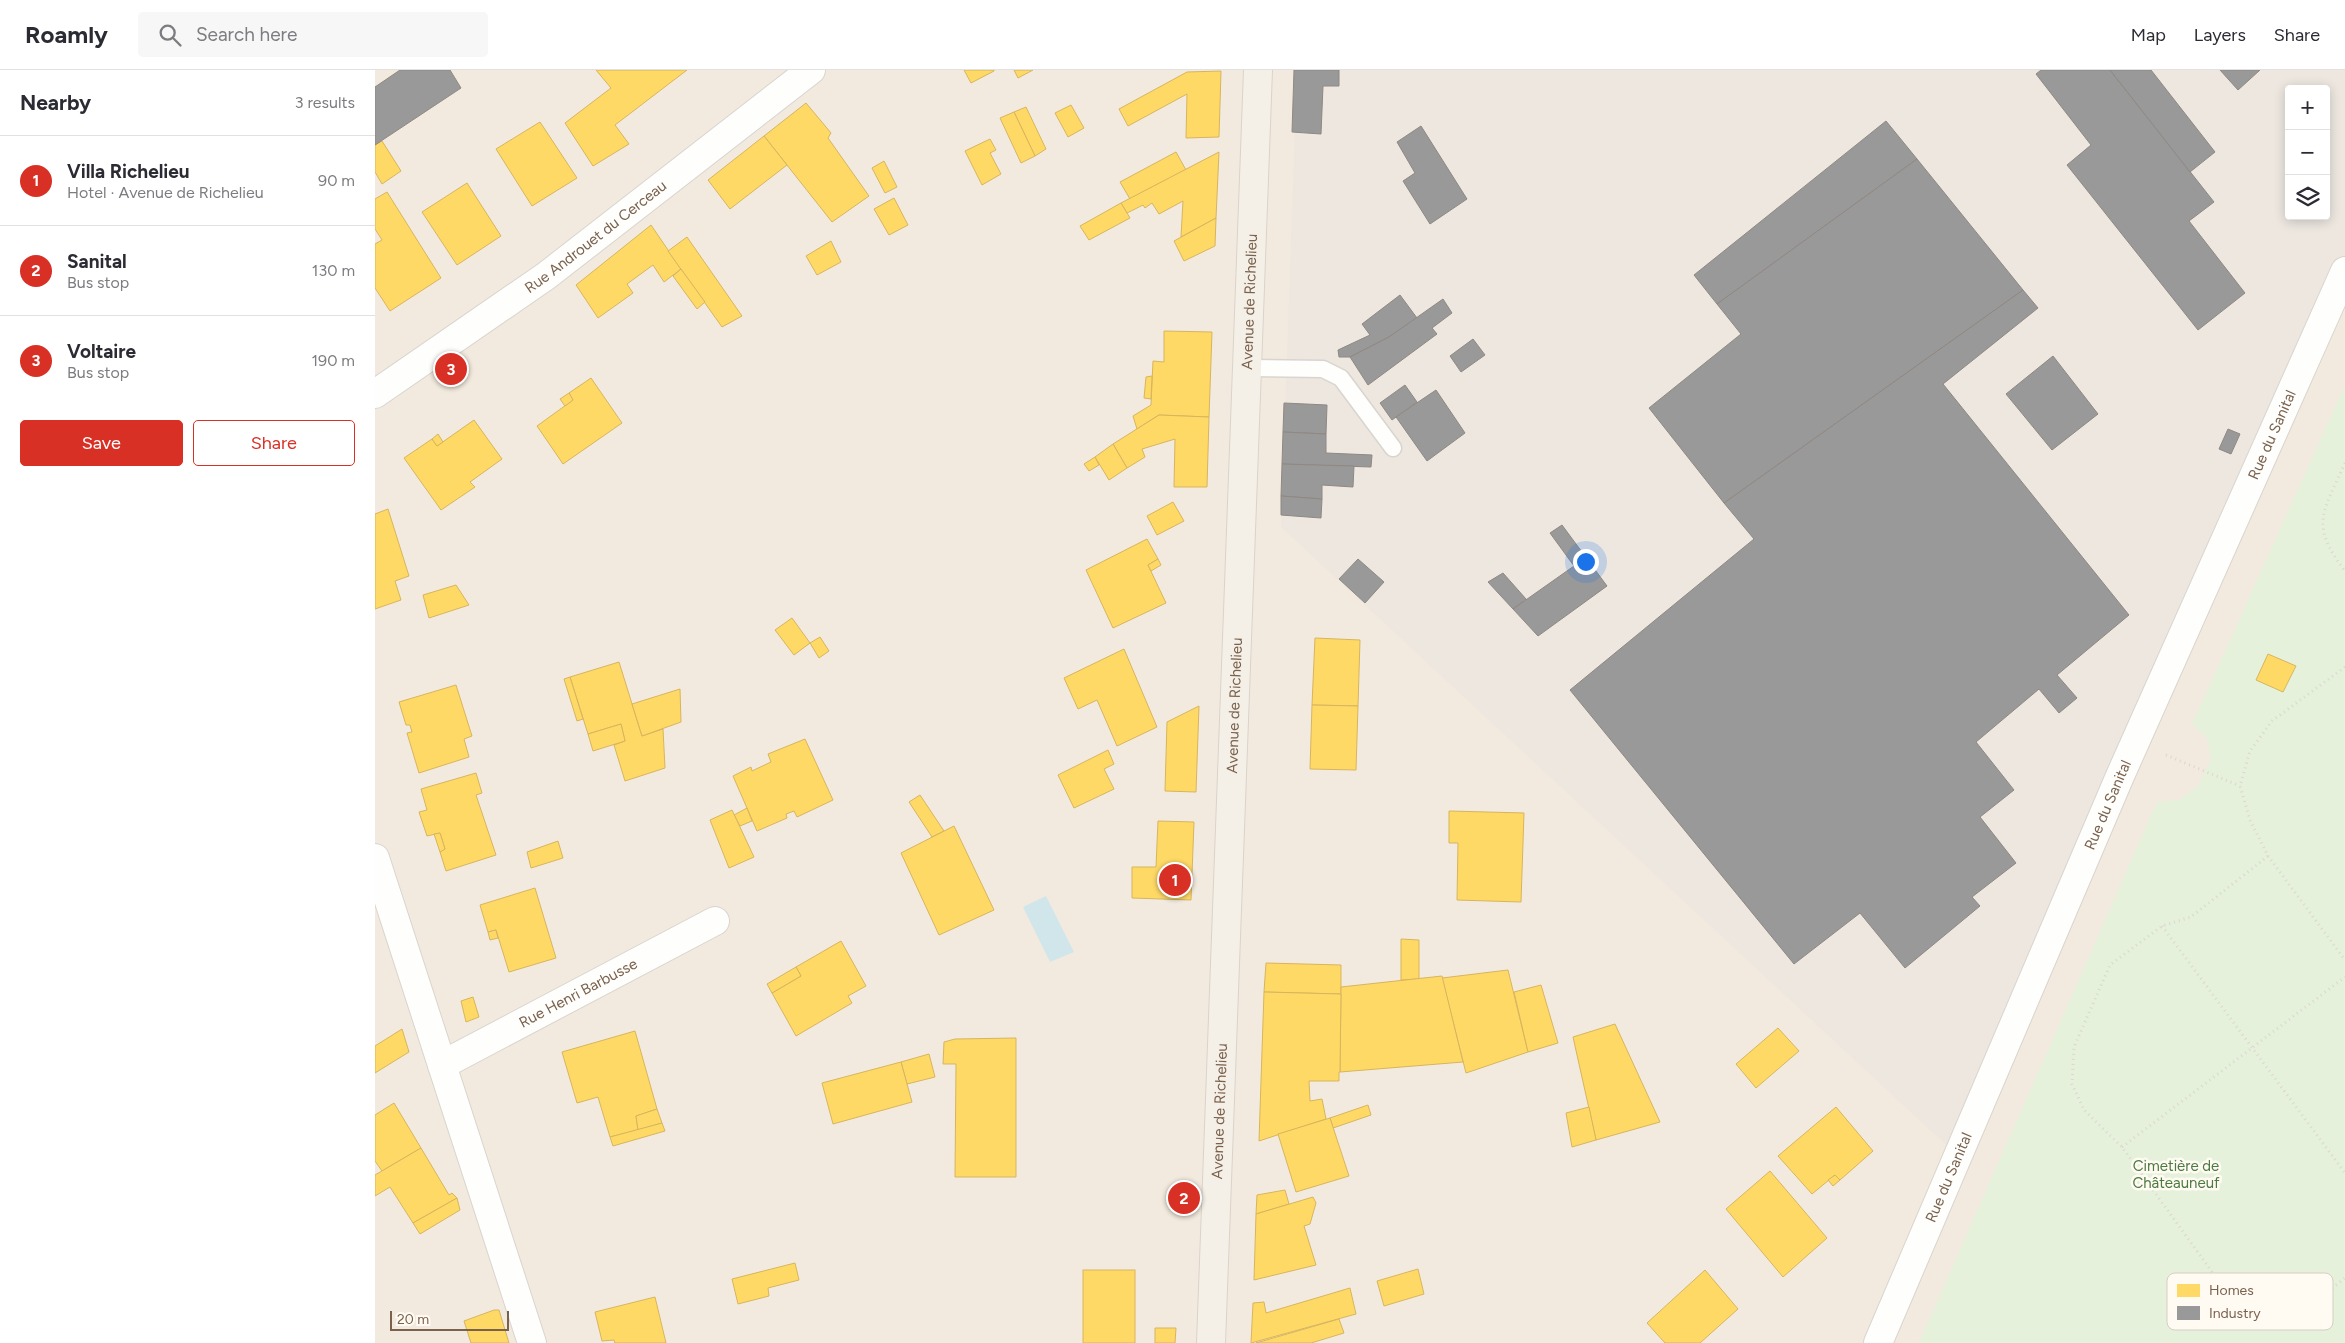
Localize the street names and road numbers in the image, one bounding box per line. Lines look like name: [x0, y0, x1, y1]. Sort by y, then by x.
street label: Rue Androuet du Cerceau: [521, 177, 670, 297]
street label: Avenue de Richelieu: [1238, 233, 1261, 370]
street label: Rue du Sanital: [2244, 387, 2300, 482]
street label: Avenue de Richelieu: [1223, 637, 1246, 774]
street label: Rue du Sanital: [2081, 757, 2135, 853]
street label: Rue Henri Barbusse: [516, 955, 640, 1032]
street label: Avenue de Richelieu: [1208, 1043, 1231, 1180]
street label: Rue du Sanital: [1922, 1130, 1976, 1225]

